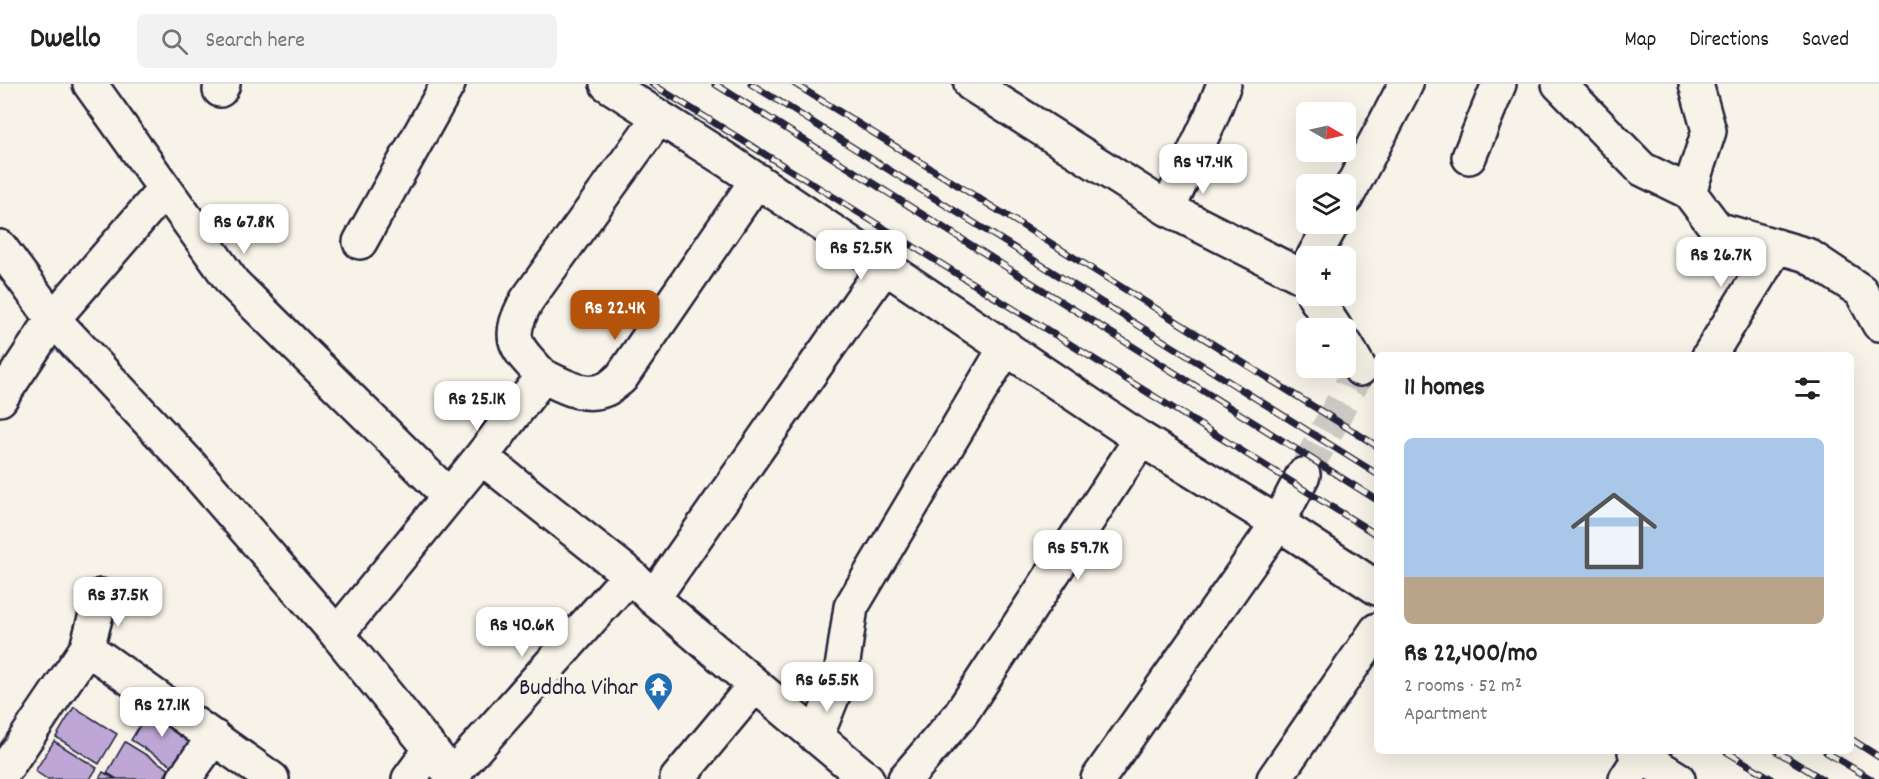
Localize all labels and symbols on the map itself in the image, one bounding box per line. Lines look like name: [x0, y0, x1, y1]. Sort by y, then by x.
north arrow: [1296, 102, 1356, 162]
pin: Rs 47.4K: [1141, 144, 1265, 195]
pin: Rs 67.8K: [182, 204, 306, 255]
pin: Rs 52.5K: [799, 230, 923, 281]
pin: Rs 26.7K: [1659, 237, 1783, 288]
pin: Rs 22.4K: [553, 290, 677, 341]
pin: Rs 25.1K: [415, 381, 539, 432]
pin: Rs 59.7K: [1016, 530, 1140, 581]
pin: Rs 37.5K: [56, 577, 180, 628]
pin: Rs 40.6K: [460, 607, 584, 658]
pin: Rs 65.5K: [765, 662, 889, 713]
temple icon: Buddha Vihar: [643, 670, 675, 712]
place label: Buddha Vihar: [519, 672, 638, 706]
pin: Rs 27.1K: [100, 687, 224, 738]

